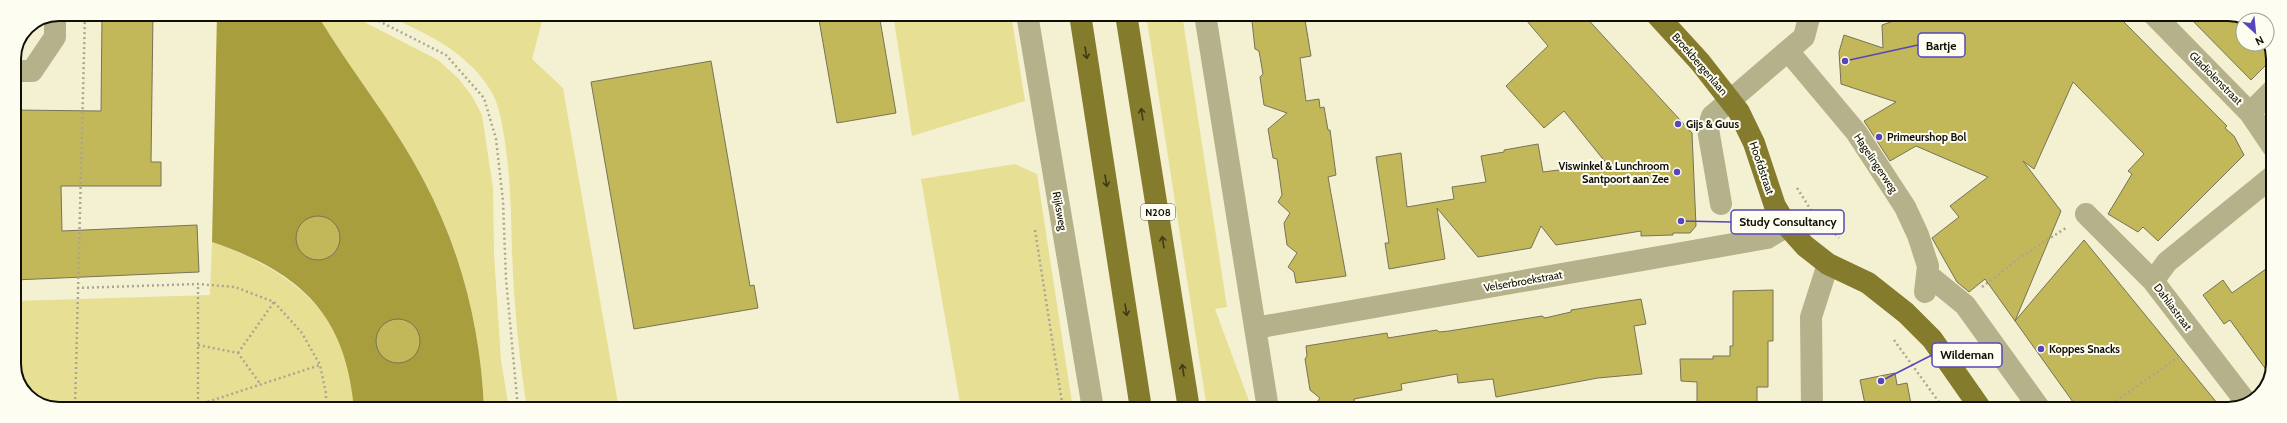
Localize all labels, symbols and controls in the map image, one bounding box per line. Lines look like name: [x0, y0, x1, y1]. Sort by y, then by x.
north arrow: [2235, 12, 2275, 52]
street label: Broekbergenlaan: [1669, 30, 1731, 98]
callout: Bartje: [1918, 33, 1965, 57]
text: N: [2253, 33, 2266, 49]
text: Bartje: [1926, 38, 1956, 53]
one-way arrow: [1082, 46, 1090, 59]
street label: Gladiolenstraat: [2186, 48, 2246, 108]
one-way arrow: [1138, 107, 1146, 120]
place label: Gijs & Guus: [1686, 117, 1739, 131]
marker: Gijs & Guus: [1673, 119, 1683, 129]
place label: Primeurshop Bol: [1887, 130, 1967, 144]
street label: Hagelingerweg: [1851, 131, 1901, 196]
marker: Primeurshop Bol: [1874, 132, 1884, 142]
street label: Hoofdstraat: [1746, 140, 1778, 197]
place label: Viswinkel & Lunchroom Santpoort aan Zee: [1558, 159, 1669, 186]
marker: Viswinkel & Lunchroom Santpoort aan Zee: [1672, 167, 1682, 177]
one-way arrow: [1102, 174, 1110, 187]
street label: Rijksweg: [1050, 190, 1070, 232]
road number: N208: [1141, 204, 1175, 220]
callout: Study Consultancy: [1731, 210, 1844, 234]
text: Study Consultancy: [1739, 214, 1837, 229]
one-way arrow: [1159, 236, 1167, 249]
street label: Velserbroekstraat: [1482, 267, 1564, 295]
street label: Dahliastraat: [2151, 281, 2195, 333]
one-way arrow: [1122, 303, 1130, 316]
place label: Koppes Snacks: [2049, 342, 2120, 356]
callout: Wildeman: [1932, 343, 2002, 367]
marker: Koppes Snacks: [2036, 344, 2046, 354]
text: Wildeman: [1940, 347, 1994, 362]
one-way arrow: [1179, 364, 1187, 377]

